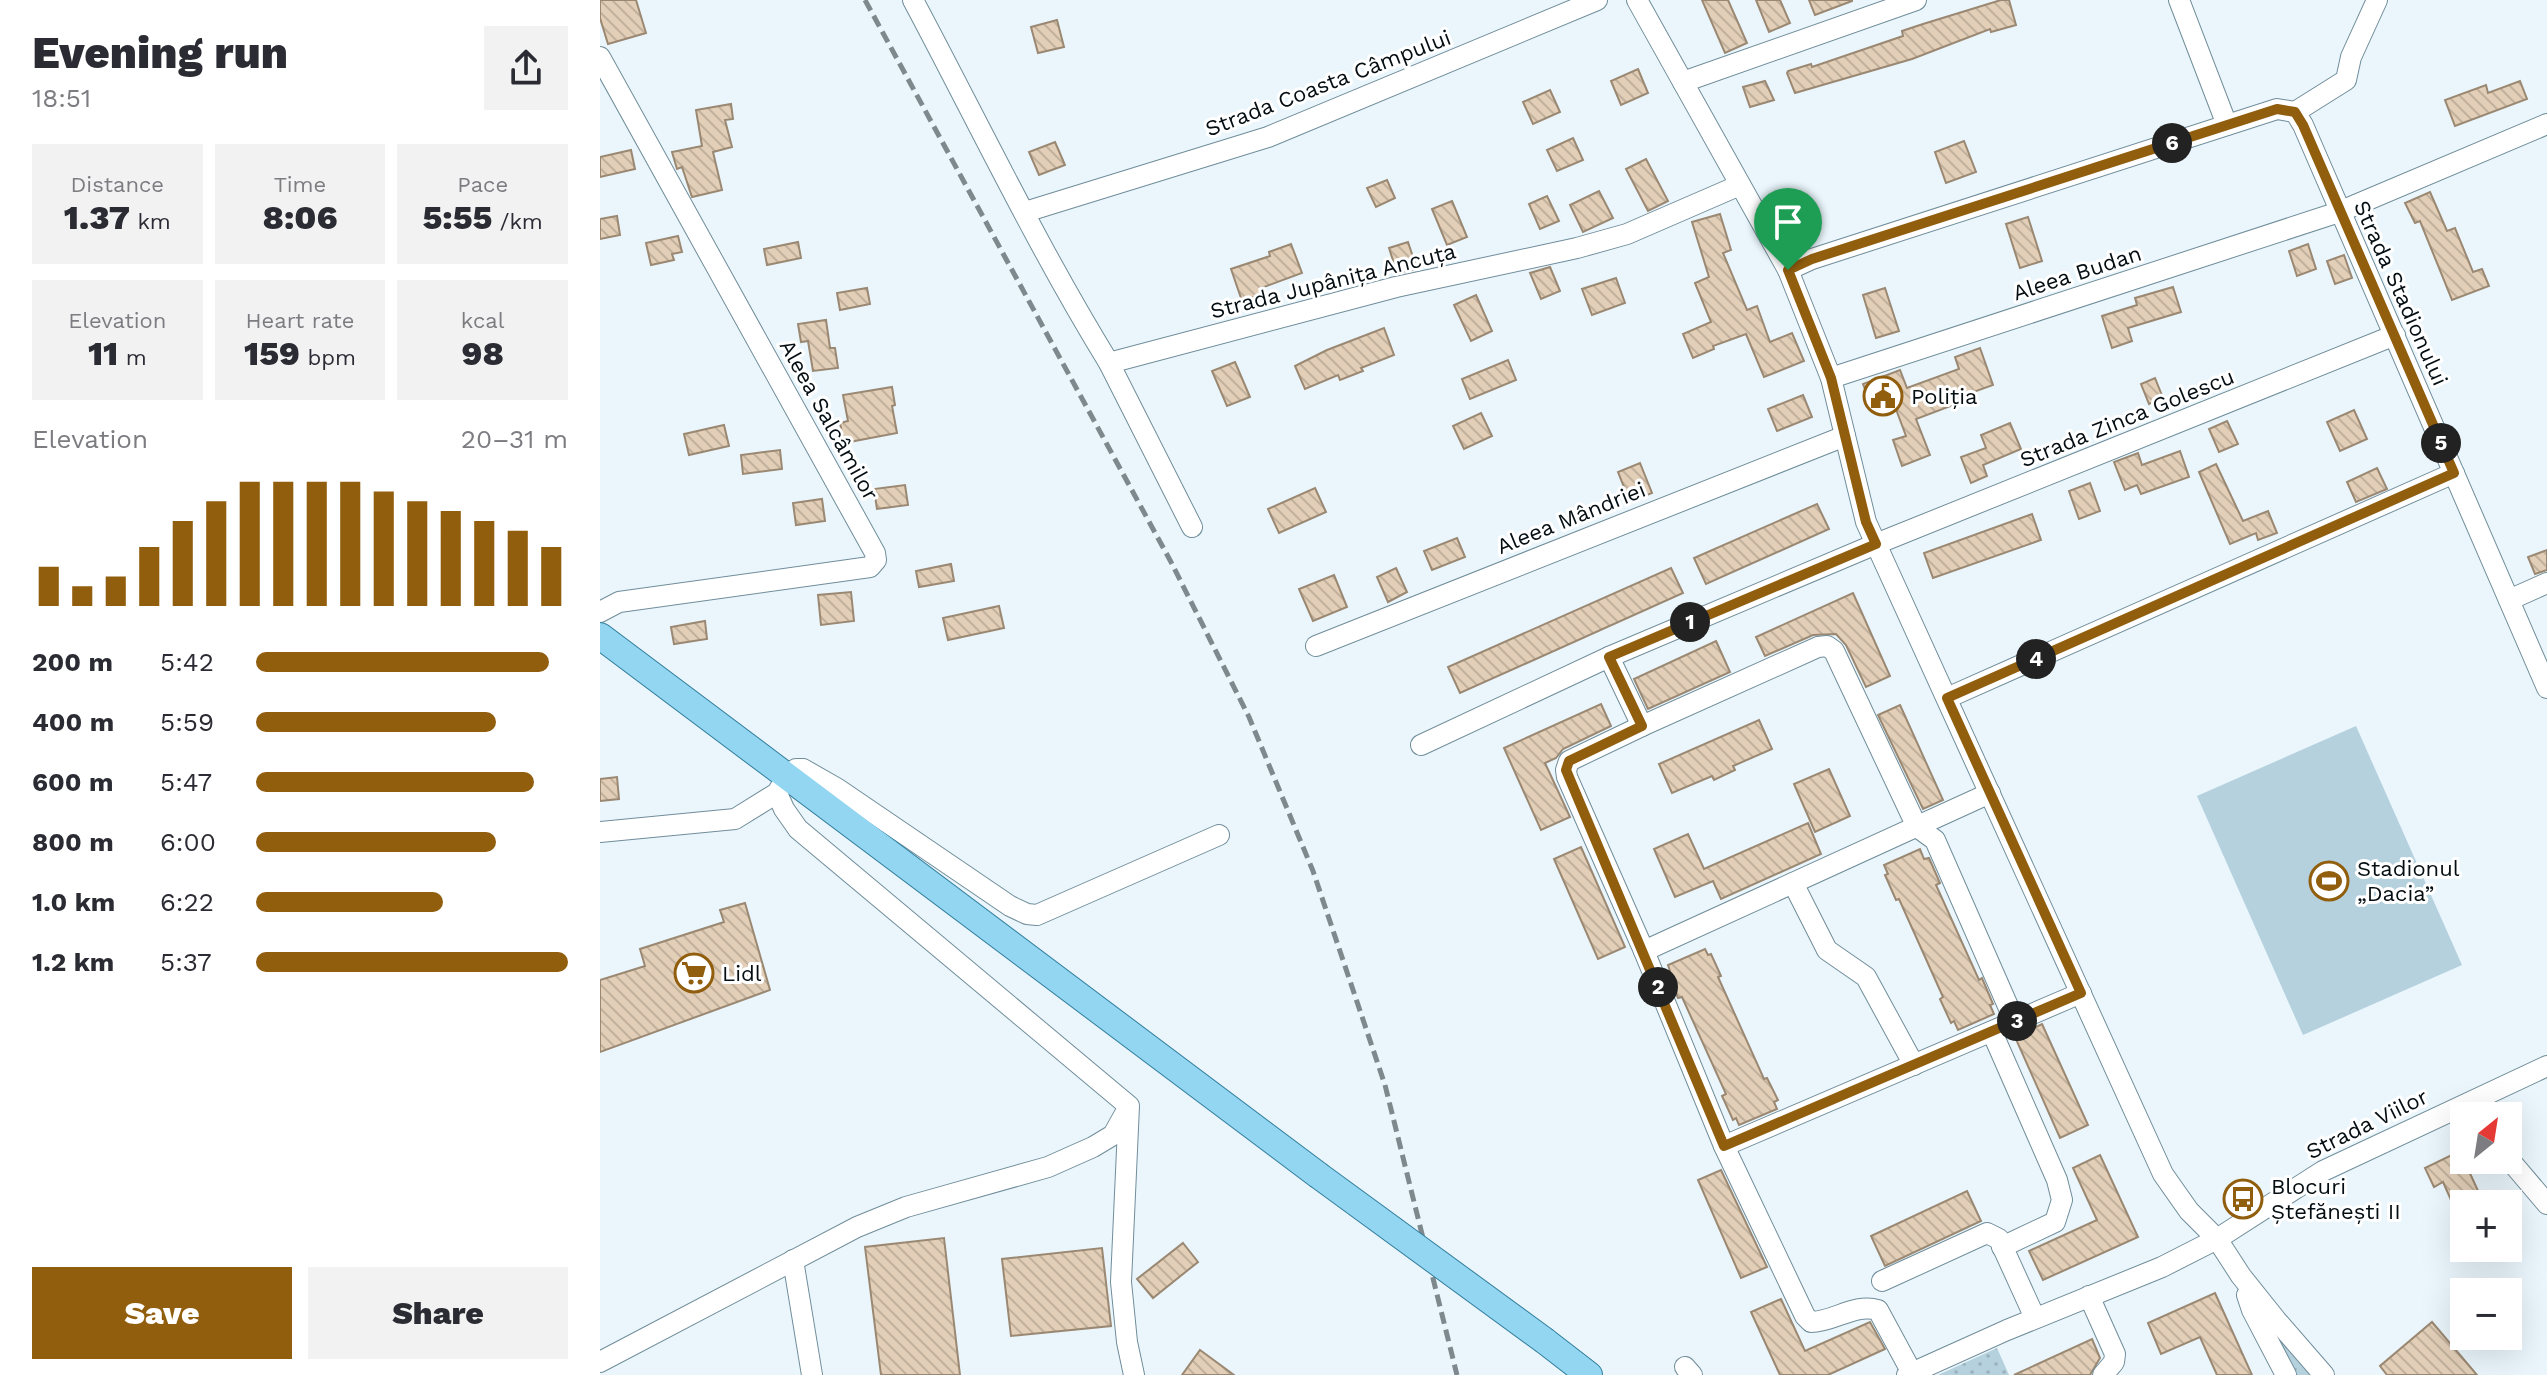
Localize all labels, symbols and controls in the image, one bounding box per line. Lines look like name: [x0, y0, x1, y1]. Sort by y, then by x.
street label: Strada Coasta Câmpului: [1202, 25, 1454, 141]
button: share: [484, 26, 568, 110]
text: Evening run: [32, 27, 288, 79]
text: 18:51: [32, 83, 91, 113]
pin: 6: [2152, 123, 2192, 163]
text: 6: [2165, 130, 2179, 155]
text: Distance: [71, 172, 164, 197]
text: Time: [274, 172, 326, 197]
text: Pace: [457, 172, 508, 197]
pin: [1754, 188, 1822, 270]
text: 1.37: [64, 197, 130, 237]
text: 8:06: [263, 197, 337, 237]
text: 5:55: [422, 197, 492, 237]
street label: Strada Stadionului: [2349, 197, 2453, 389]
icon: arrive: [1766, 200, 1810, 244]
text: km: [130, 209, 171, 234]
text: /km: [492, 209, 543, 234]
street label: Strada Jupânița Ancuța: [1208, 238, 1458, 324]
street label: Aleea Budan: [2009, 240, 2145, 306]
text: Elevation: [68, 308, 166, 333]
text: Heart rate: [246, 308, 354, 333]
text: kcal: [461, 308, 504, 333]
text: 11: [88, 333, 118, 373]
text: 159: [244, 333, 300, 373]
text: 98: [461, 333, 504, 373]
street label: Aleea Salcâmilor: [775, 335, 883, 505]
text: m: [118, 345, 147, 370]
text: bpm: [300, 345, 356, 370]
street label: Strada Zinca Golescu: [2016, 364, 2238, 472]
public building icon: Poliția: [1862, 375, 1904, 417]
place label: Poliția: [1911, 384, 1978, 409]
pin: 5: [2421, 423, 2461, 463]
text: Elevation: [32, 424, 148, 454]
text: 20–31 m: [461, 424, 568, 454]
text: 5: [2435, 430, 2447, 455]
street label: Aleea Mândriei: [1493, 477, 1649, 559]
pin: 1: [1670, 602, 1710, 642]
text: 1: [1685, 609, 1695, 634]
pin: 4: [2016, 639, 2056, 679]
text: 4: [2029, 646, 2043, 671]
text: 200 m: [32, 647, 113, 677]
text: 5:42: [160, 647, 214, 677]
text: 400 m: [32, 707, 114, 737]
text: 5:59: [160, 707, 214, 737]
text: 600 m: [32, 767, 113, 797]
text: 5:47: [160, 767, 212, 797]
text: 800 m: [32, 827, 114, 857]
text: 6:00: [160, 827, 216, 857]
place label: Stadionul „Dacia”: [2357, 856, 2460, 906]
sports icon: Stadionul „Dacia”: [2308, 860, 2350, 902]
text: 1.0 km: [32, 887, 115, 917]
text: 6:22: [160, 887, 214, 917]
text: 1.2 km: [32, 947, 114, 977]
text: 5:37: [160, 947, 212, 977]
supermarket icon: Lidl: [673, 952, 715, 994]
place label: Lidl: [722, 961, 762, 986]
pin: 2: [1638, 967, 1678, 1007]
text: 2: [1651, 974, 1665, 999]
pin: 3: [1997, 1001, 2037, 1041]
text: 3: [2010, 1008, 2024, 1033]
street label: Strada Viilor: [2302, 1084, 2432, 1164]
north arrow: [2450, 1102, 2522, 1174]
map controls: [2450, 1102, 2522, 1350]
place label: Blocuri Ștefănești II: [2271, 1174, 2401, 1224]
bus stop icon: Blocuri Ștefănești II: [2222, 1178, 2264, 1220]
button: +: [2450, 1190, 2522, 1262]
button: Save: [32, 1267, 292, 1359]
button: Share: [308, 1267, 568, 1359]
button: −: [2450, 1278, 2522, 1350]

